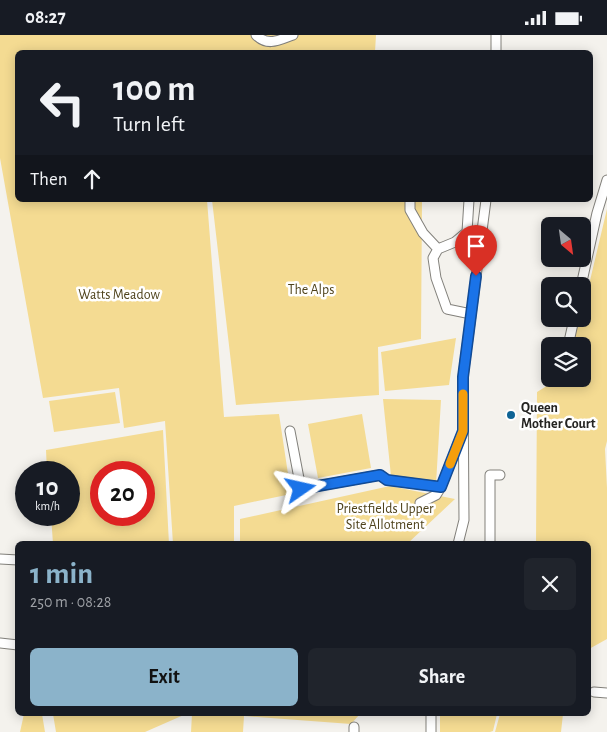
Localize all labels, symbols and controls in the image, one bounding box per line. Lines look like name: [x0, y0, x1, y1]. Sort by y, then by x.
text: 08:27: [25, 8, 66, 27]
icon: left: [30, 70, 95, 135]
text: 100 m: [113, 72, 196, 107]
text: Turn left: [113, 113, 185, 135]
icon: ahead: [78, 165, 106, 193]
text: Then: [30, 170, 68, 189]
north arrow: [541, 217, 591, 267]
map controls: [541, 217, 591, 387]
pin: [455, 225, 497, 276]
icon: arrive: [462, 232, 490, 260]
button: search: [541, 277, 591, 327]
park label: The Alps: [288, 283, 334, 297]
park label: Watts Meadow: [78, 288, 160, 302]
button: layers: [541, 337, 591, 387]
place label: Queen Mother Court: [521, 401, 596, 431]
marker: Queen Mother Court: [505, 409, 517, 421]
speed limit sign: 20: [90, 461, 155, 526]
position arrow: [274, 462, 326, 514]
text: 10: [36, 475, 59, 500]
text: km/h: [35, 500, 60, 512]
park label: Priestfields Upper Site Allotment: [336, 502, 434, 532]
button: close: [524, 558, 576, 610]
text: 1 min: [30, 559, 93, 589]
text: 250 m · 08:28: [30, 594, 111, 610]
button: Exit: [30, 648, 298, 706]
button: Share: [308, 648, 576, 706]

